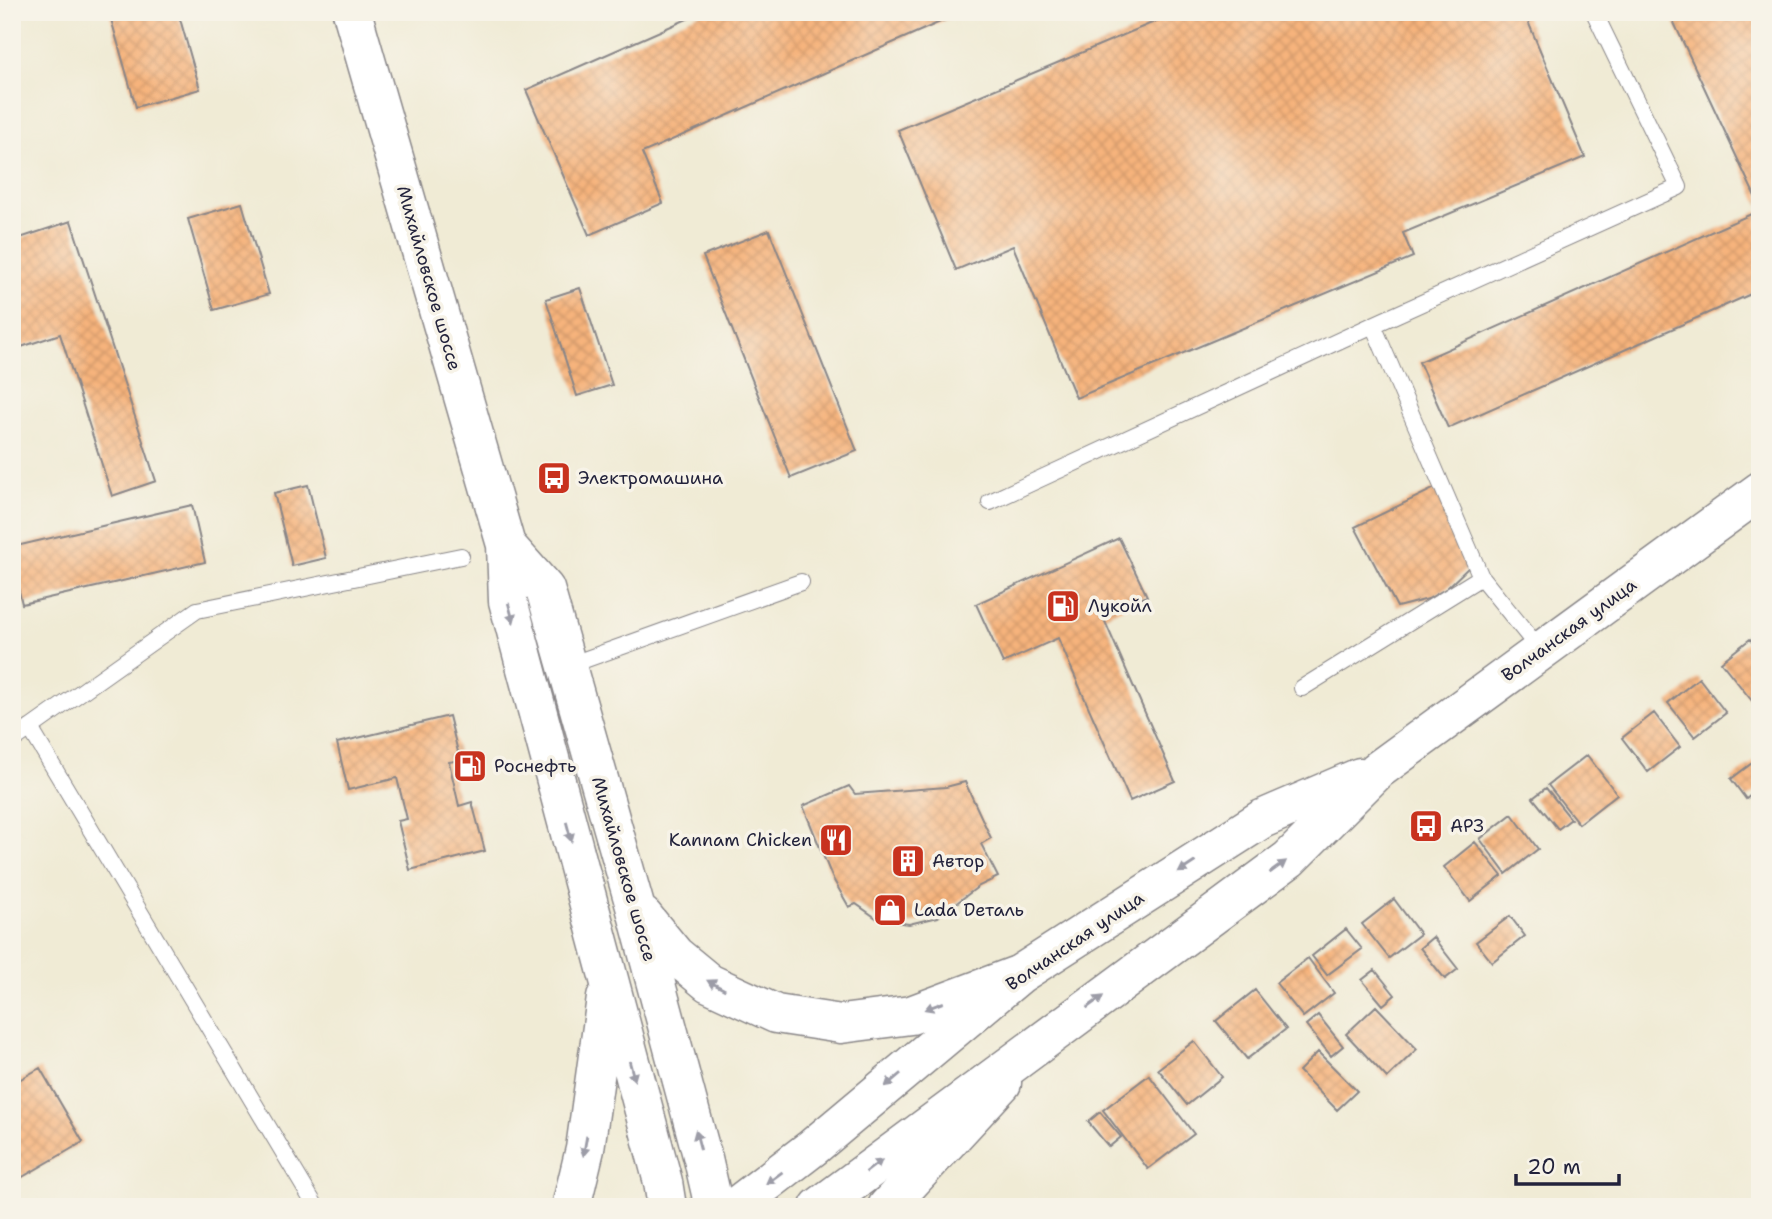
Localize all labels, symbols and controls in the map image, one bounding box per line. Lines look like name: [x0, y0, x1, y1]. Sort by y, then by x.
street label: Михайловское шоссе: [391, 183, 467, 373]
bus stop icon: Электромашина: [535, 459, 573, 497]
place label: Электромашина: [578, 466, 723, 490]
street label: Волчанская улица: [1497, 573, 1641, 687]
fuel station icon: Лукойл: [1044, 587, 1082, 625]
place label: Лукойл: [1088, 594, 1152, 618]
one-way arrow: [506, 602, 517, 624]
fuel station icon: Роснефть: [451, 747, 489, 785]
place label: Роснефть: [494, 754, 576, 778]
street label: Михайловское шоссе: [586, 774, 662, 964]
bus stop icon: АРЗ: [1407, 807, 1445, 845]
place label: АРЗ: [1450, 814, 1484, 838]
restaurant icon: Kannam Chicken: [817, 821, 855, 859]
one-way arrow: [564, 822, 575, 844]
place label: Kannam Chicken: [669, 828, 812, 852]
building icon: Автор: [889, 842, 927, 880]
place label: Автор: [932, 849, 984, 873]
one-way arrow: [1177, 861, 1197, 874]
one-way arrow: [1269, 861, 1287, 875]
street label: Волчанская улица: [1001, 886, 1149, 996]
shop icon: Lada Dеталь: [871, 891, 909, 929]
place label: Lada Dеталь: [914, 898, 1024, 922]
one-way arrow: [705, 980, 725, 992]
one-way arrow: [1086, 996, 1104, 1010]
one-way arrow: [923, 1001, 944, 1012]
one-way arrow: [628, 1061, 638, 1082]
one-way arrow: [884, 1073, 902, 1088]
one-way arrow: [693, 1129, 703, 1150]
one-way arrow: [579, 1135, 590, 1157]
scale bar: [1516, 1142, 1620, 1186]
text: 20 m: [1527, 1153, 1581, 1181]
one-way arrow: [865, 1159, 883, 1173]
one-way arrow: [765, 1171, 783, 1185]

